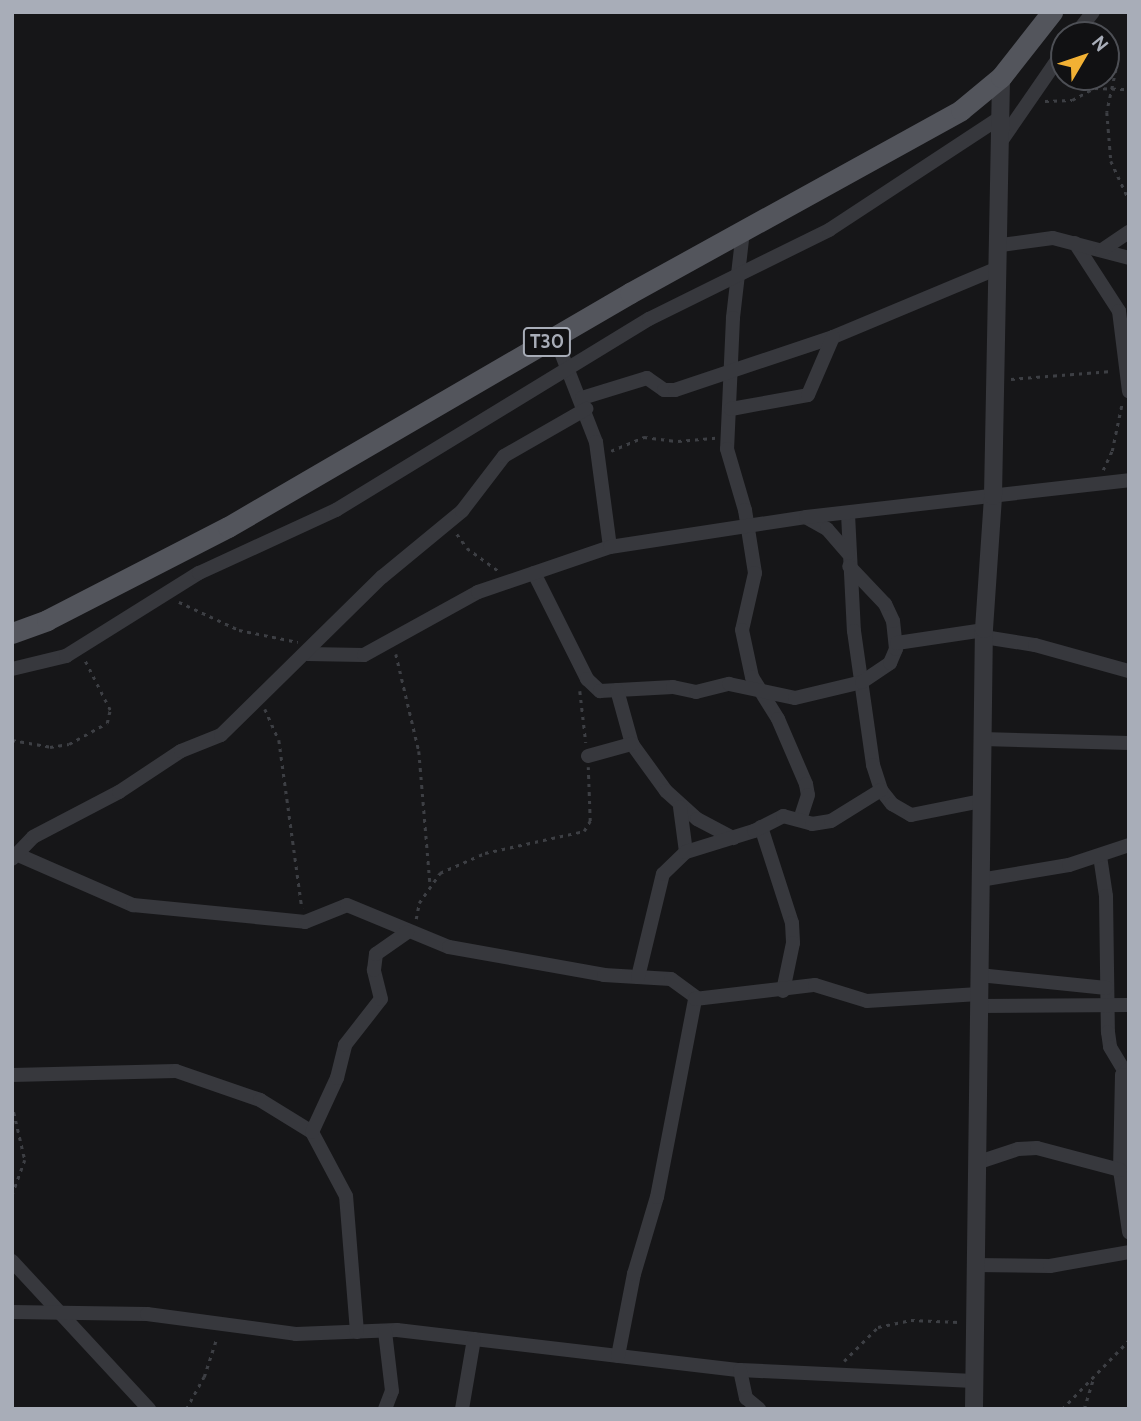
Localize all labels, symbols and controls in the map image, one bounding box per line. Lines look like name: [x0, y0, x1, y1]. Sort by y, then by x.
north arrow: [1050, 21, 1120, 91]
text: N: [1087, 31, 1113, 56]
road number: T30: [522, 326, 572, 358]

